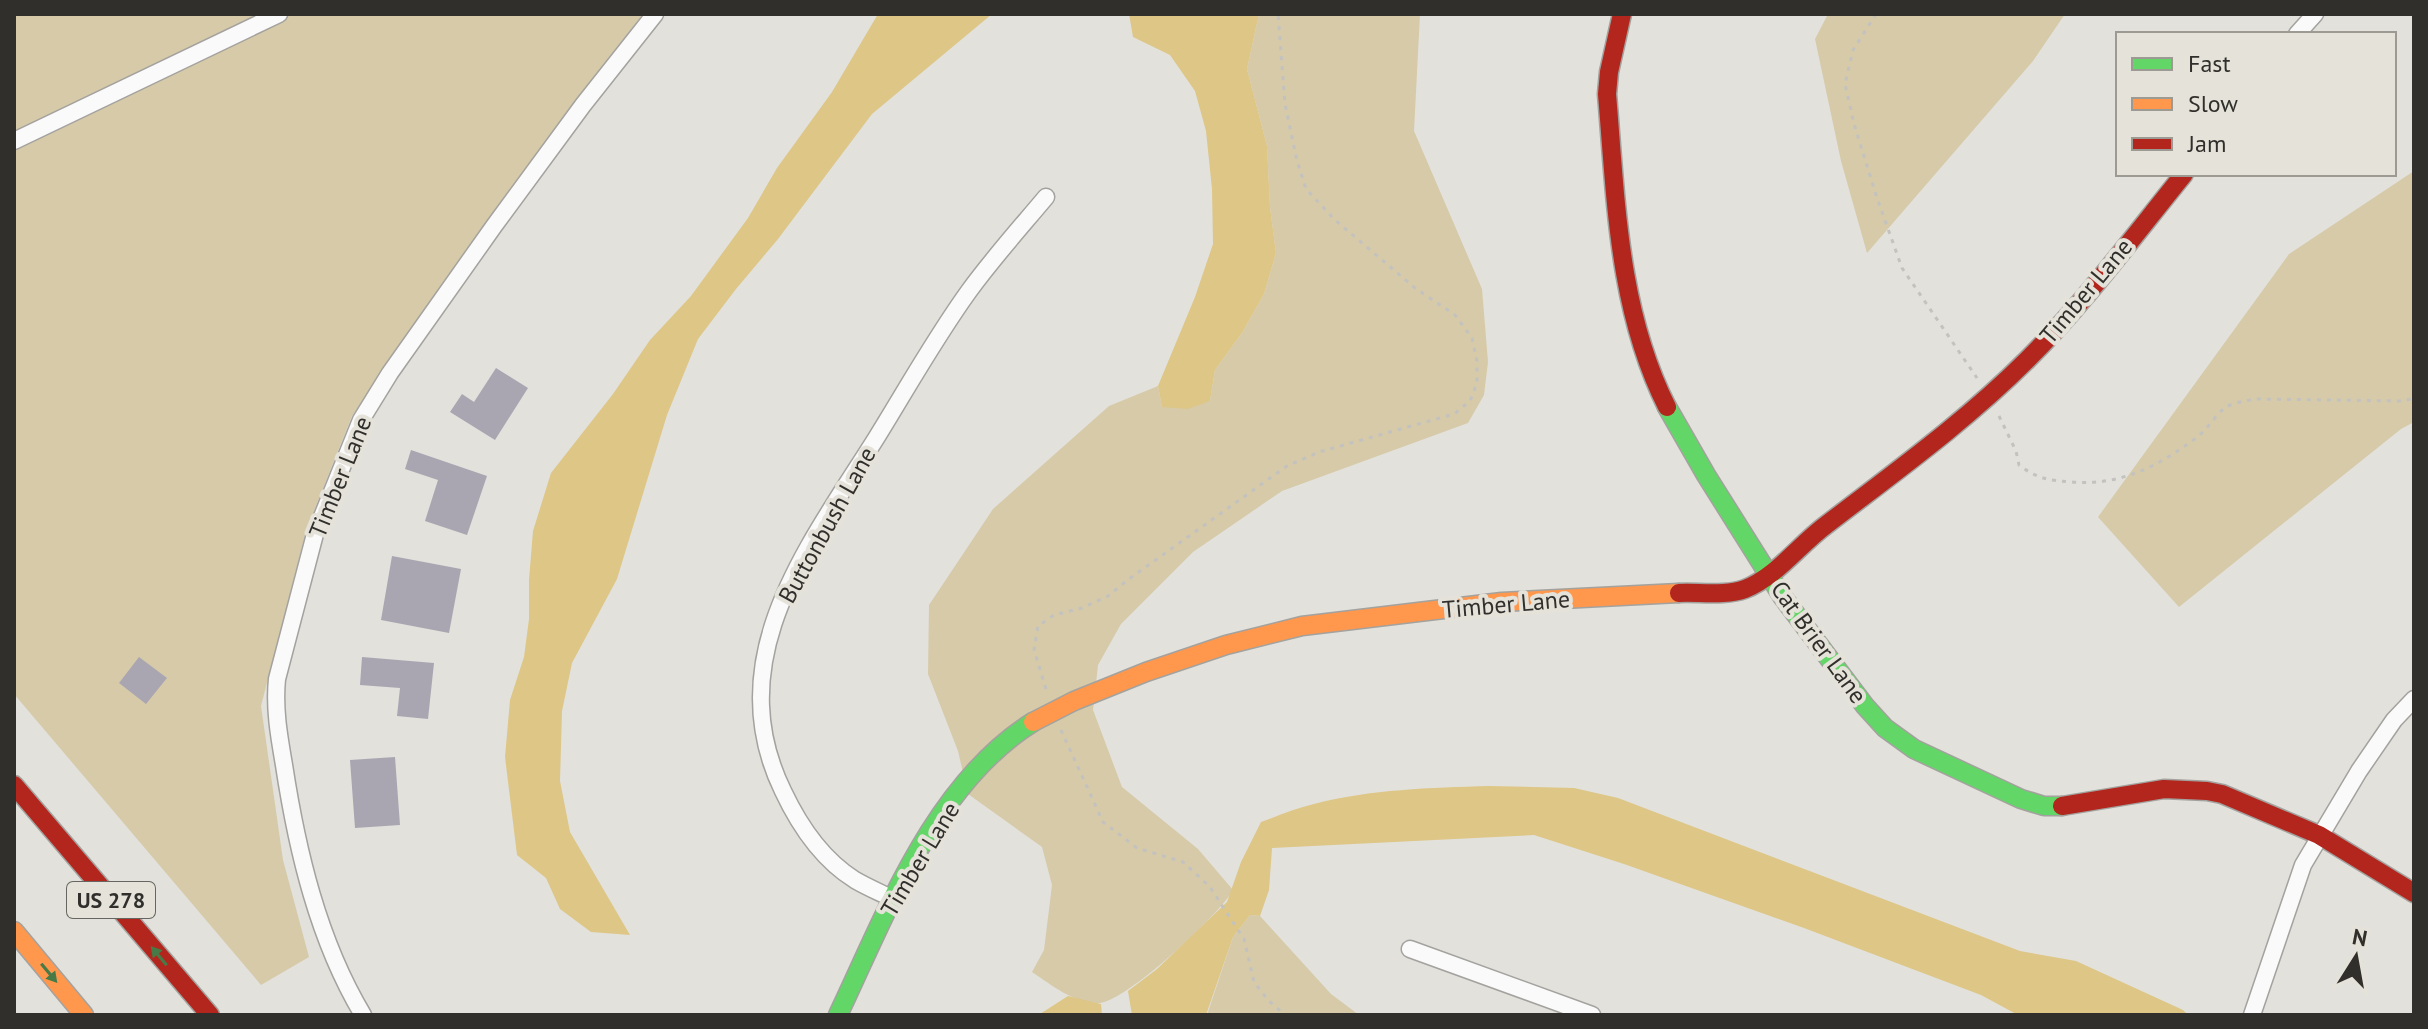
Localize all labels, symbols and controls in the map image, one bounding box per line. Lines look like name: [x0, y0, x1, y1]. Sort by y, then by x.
legend: [2116, 32, 2396, 176]
text: Fast: [2188, 48, 2231, 79]
text: Slow: [2188, 88, 2238, 119]
text: Jam: [2187, 128, 2226, 159]
street label: Timber Lane: [2033, 232, 2139, 350]
street label: Timber Lane: [302, 412, 378, 542]
street label: Buttonbush Lane: [771, 442, 883, 608]
street label: Cat Brier Lane: [1764, 575, 1874, 709]
street label: Timber Lane: [1441, 583, 1571, 625]
street label: Timber Lane: [874, 796, 966, 922]
road number: US 278: [67, 882, 155, 918]
north arrow: [2316, 917, 2396, 997]
text: N: [2350, 922, 2370, 952]
one-way arrow: [150, 946, 168, 966]
one-way arrow: [40, 963, 57, 983]

